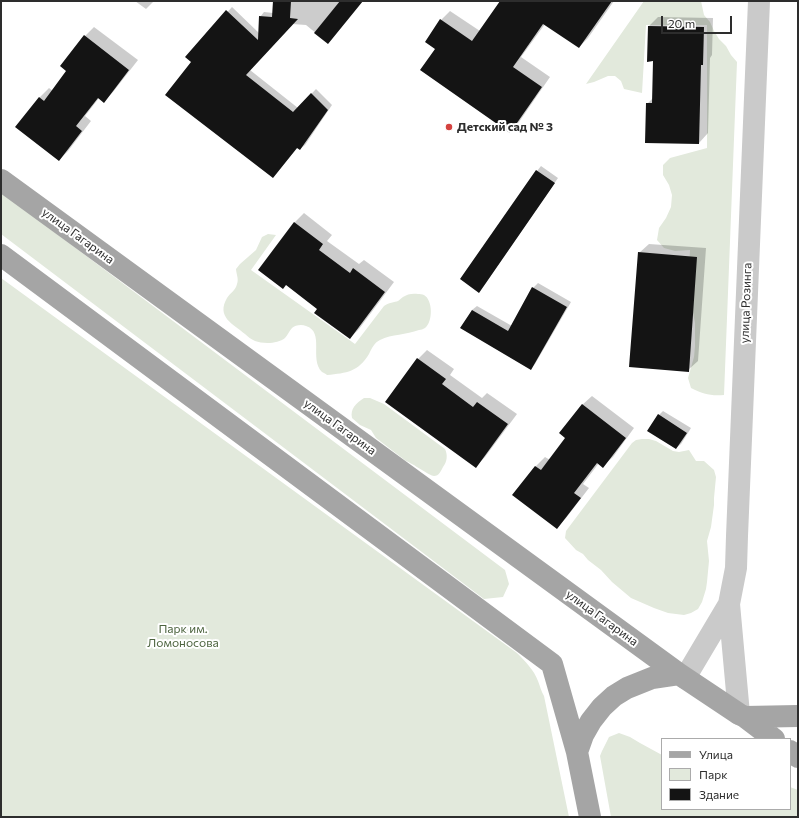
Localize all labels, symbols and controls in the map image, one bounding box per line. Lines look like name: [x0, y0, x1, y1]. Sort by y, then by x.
scale bar: [663, 8, 734, 34]
text: 20 m: [668, 16, 695, 30]
place label: Детский сад № 3: [457, 120, 553, 134]
marker: Детский сад № 3: [444, 122, 454, 132]
street label: улица Гагарина: [39, 205, 117, 267]
street label: улица Розинга: [737, 262, 755, 344]
street label: улица Гагарина: [301, 396, 379, 458]
street label: улица Гагарина: [563, 587, 641, 649]
park label: Парк им. Ломоносова: [147, 622, 219, 650]
legend: [661, 738, 791, 810]
text: Улица: [699, 747, 733, 761]
text: Парк: [699, 767, 728, 781]
text: Здание: [699, 787, 739, 801]

